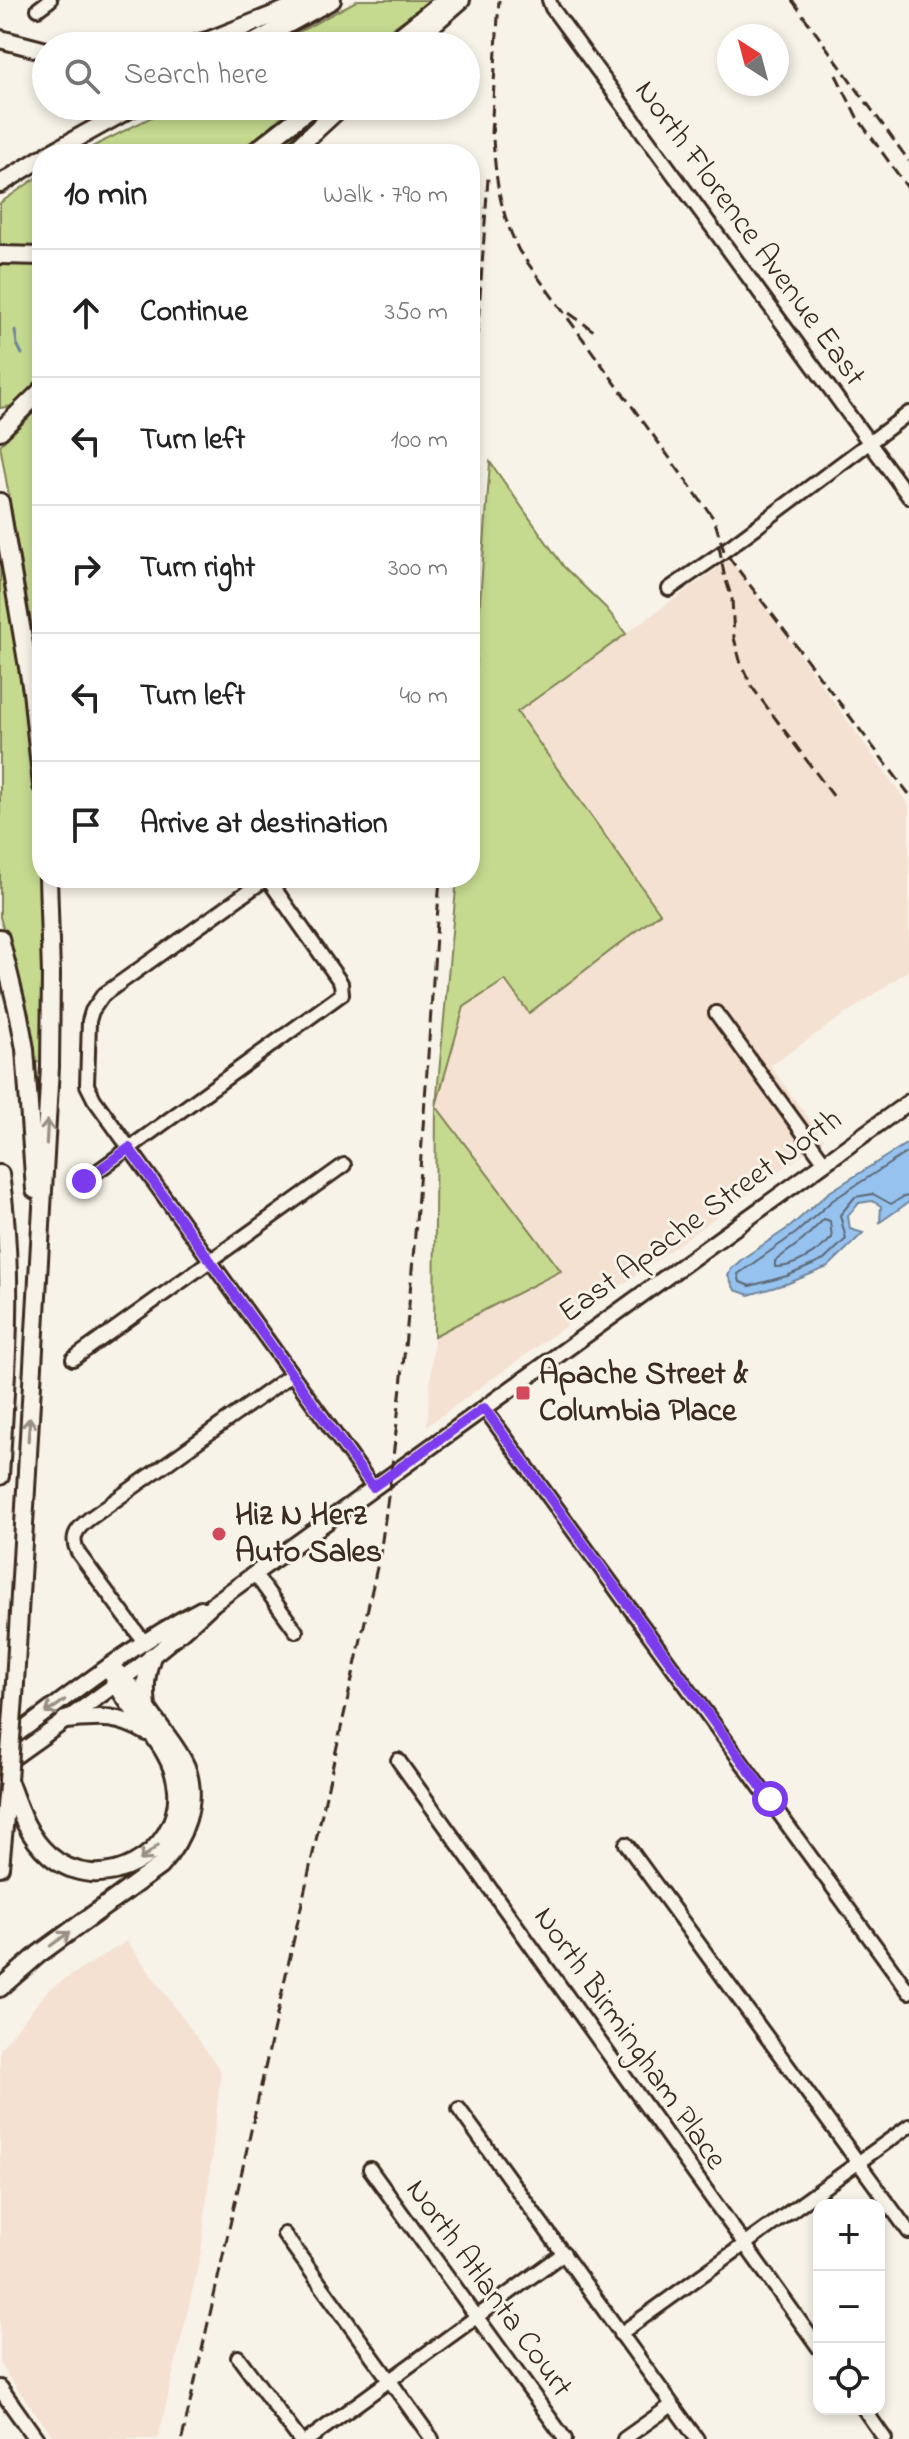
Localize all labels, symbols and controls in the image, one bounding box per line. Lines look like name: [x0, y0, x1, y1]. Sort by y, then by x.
north arrow: [717, 24, 789, 96]
search box: [32, 32, 480, 120]
icon: search: [60, 54, 104, 98]
text: Search here: [124, 54, 268, 98]
street label: North Florence Avenue East: [622, 71, 877, 397]
text: 10 min: [64, 171, 147, 221]
text: Walk · 790 m: [323, 177, 448, 215]
icon: ahead: [64, 291, 108, 335]
text: Continue: [140, 291, 248, 335]
text: 350 m: [384, 294, 448, 332]
icon: left: [64, 419, 108, 463]
text: Turn left: [140, 419, 245, 463]
text: 100 m: [391, 422, 448, 460]
icon: right: [64, 547, 108, 591]
text: Turn right: [140, 547, 255, 591]
text: 300 m: [388, 550, 448, 588]
icon: left: [64, 675, 108, 719]
text: Turn left: [140, 675, 245, 719]
text: 40 m: [399, 678, 448, 716]
icon: arrive: [64, 803, 108, 847]
text: Arrive at destination: [140, 803, 388, 847]
street label: East Apache Street North: [549, 1098, 853, 1336]
one-way arrow: [40, 1119, 55, 1146]
route end: [66, 1163, 102, 1199]
place label: Apache Street & Columbia Place: [539, 1352, 749, 1436]
marker: Apache Street & Columbia Place: [514, 1384, 532, 1402]
one-way arrow: [22, 1416, 37, 1443]
place label: Hiz N Herz Auto Sales: [235, 1493, 382, 1577]
marker: Hiz N Herz Auto Sales: [210, 1525, 228, 1543]
one-way arrow: [45, 1698, 67, 1715]
route start: [752, 1781, 788, 1817]
one-way arrow: [140, 1844, 160, 1862]
street label: North Birmingham Place: [520, 1898, 738, 2181]
one-way arrow: [49, 1931, 71, 1947]
street label: North Atlanta Court: [393, 2170, 584, 2408]
map controls: [813, 2199, 885, 2415]
button: +: [813, 2199, 885, 2271]
button: −: [813, 2271, 885, 2343]
button: locate: [813, 2343, 885, 2415]

